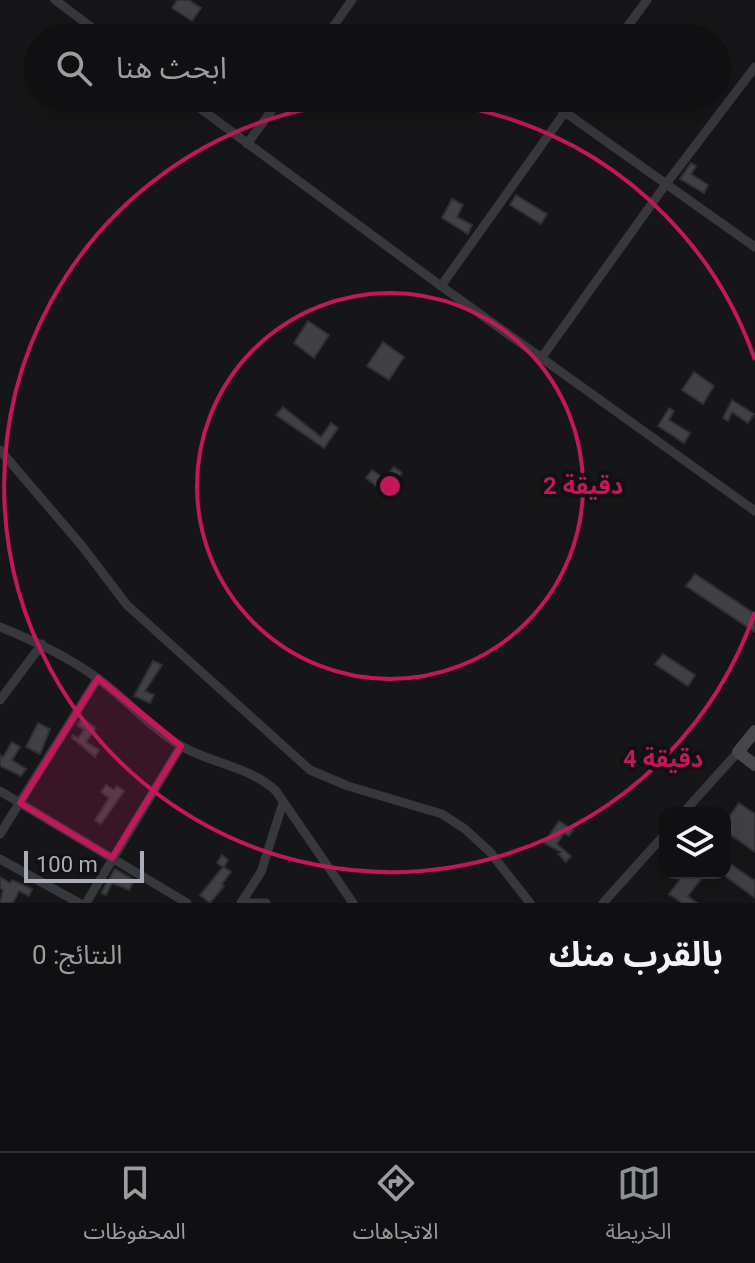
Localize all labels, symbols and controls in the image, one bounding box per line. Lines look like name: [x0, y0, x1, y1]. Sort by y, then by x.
search box: [24, 24, 731, 112]
icon: search: [52, 46, 96, 90]
text: ابحث هنا: [116, 50, 227, 85]
centre of rings: [376, 472, 404, 500]
text: 2 دقيقة: [543, 472, 623, 500]
text: 4 دقيقة: [623, 745, 703, 773]
map controls: [659, 807, 731, 879]
button: layers: [659, 807, 731, 879]
scale bar: [24, 847, 144, 883]
text: 100 m: [36, 852, 98, 877]
text: بالقرب منك: [549, 934, 723, 974]
text: النتائج: 0: [32, 940, 122, 970]
tab: المحفوظات: [84, 1161, 186, 1255]
tab: الاتجاهات: [353, 1161, 439, 1255]
tab: الخريطة: [606, 1161, 672, 1255]

